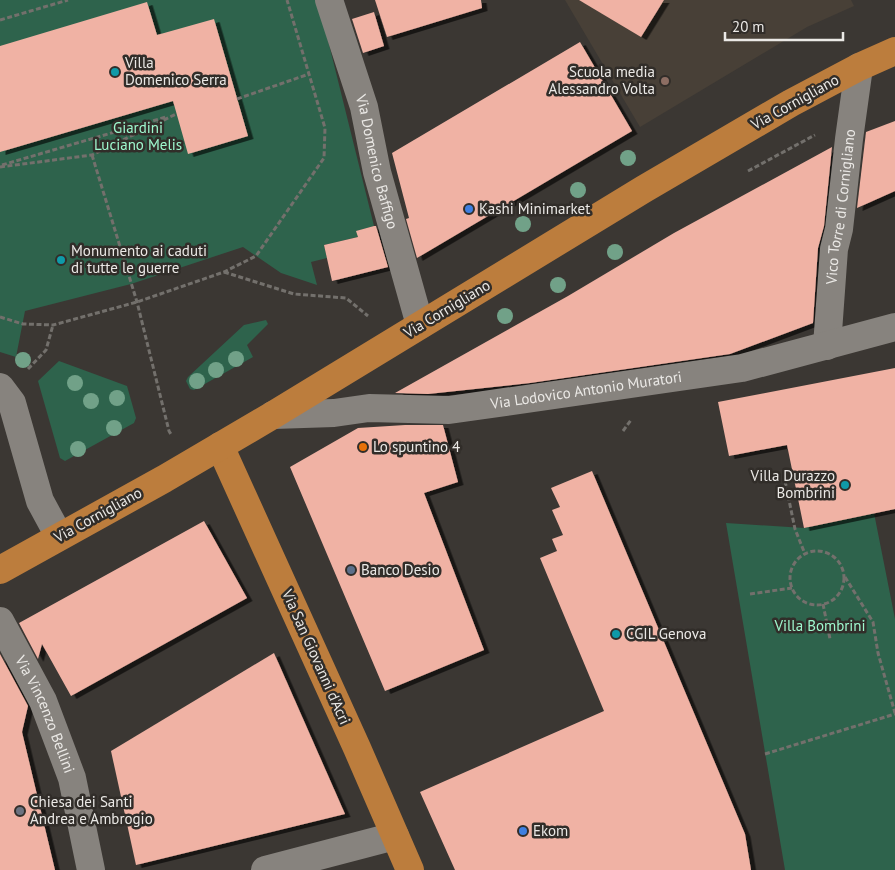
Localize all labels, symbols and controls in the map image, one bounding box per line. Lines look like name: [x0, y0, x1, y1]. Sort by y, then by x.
scale bar: [725, 10, 842, 42]
text: 20 m: [732, 17, 765, 36]
place label: Villa Domenico Serra: [124, 53, 227, 89]
place label: Scuola media Alessandro Volta: [549, 62, 655, 98]
marker: Villa Domenico Serra: [109, 66, 121, 78]
street label: Via Cornigliano: [747, 70, 842, 134]
marker: Scuola media Alessandro Volta: [659, 75, 671, 87]
street label: Via Domenico Baffigo: [351, 91, 403, 231]
park label: Giardini Luciano Melis: [94, 118, 182, 154]
street label: Vico Torre di Cornigliano: [821, 128, 859, 286]
place label: Kashi Minimarket: [479, 199, 590, 218]
marker: Kashi Minimarket: [463, 203, 475, 215]
place label: Monumento ai caduti di tutte le guerre: [71, 241, 207, 277]
marker: Monumento ai caduti di tutte le guerre: [55, 254, 67, 266]
street label: Via Cornigliano: [399, 275, 493, 342]
street label: Via Lodovico Antonio Muratori: [488, 367, 683, 413]
place label: Lo spuntino 4: [373, 437, 460, 456]
marker: Lo spuntino 4: [357, 441, 369, 453]
place label: Villa Durazzo Bombrini: [750, 466, 835, 502]
marker: Villa Durazzo Bombrini: [839, 479, 851, 491]
street label: Via Cornigliano: [50, 483, 145, 547]
place label: Banco Desio: [361, 560, 440, 579]
marker: Banco Desio: [345, 564, 357, 576]
street label: Via San Giovanni d'Acri: [278, 585, 355, 727]
park label: Villa Bombrini: [773, 616, 866, 635]
place label: CGIL Genova: [626, 624, 706, 643]
marker: CGIL Genova: [610, 628, 622, 640]
street label: Via Vincenzo Bellini: [11, 651, 79, 776]
place label: Chiesa dei Santi Andrea e Ambrogio: [30, 792, 153, 828]
marker: Chiesa dei Santi Andrea e Ambrogio: [14, 805, 26, 817]
place label: Ekom: [533, 821, 568, 840]
marker: Ekom: [517, 825, 529, 837]

